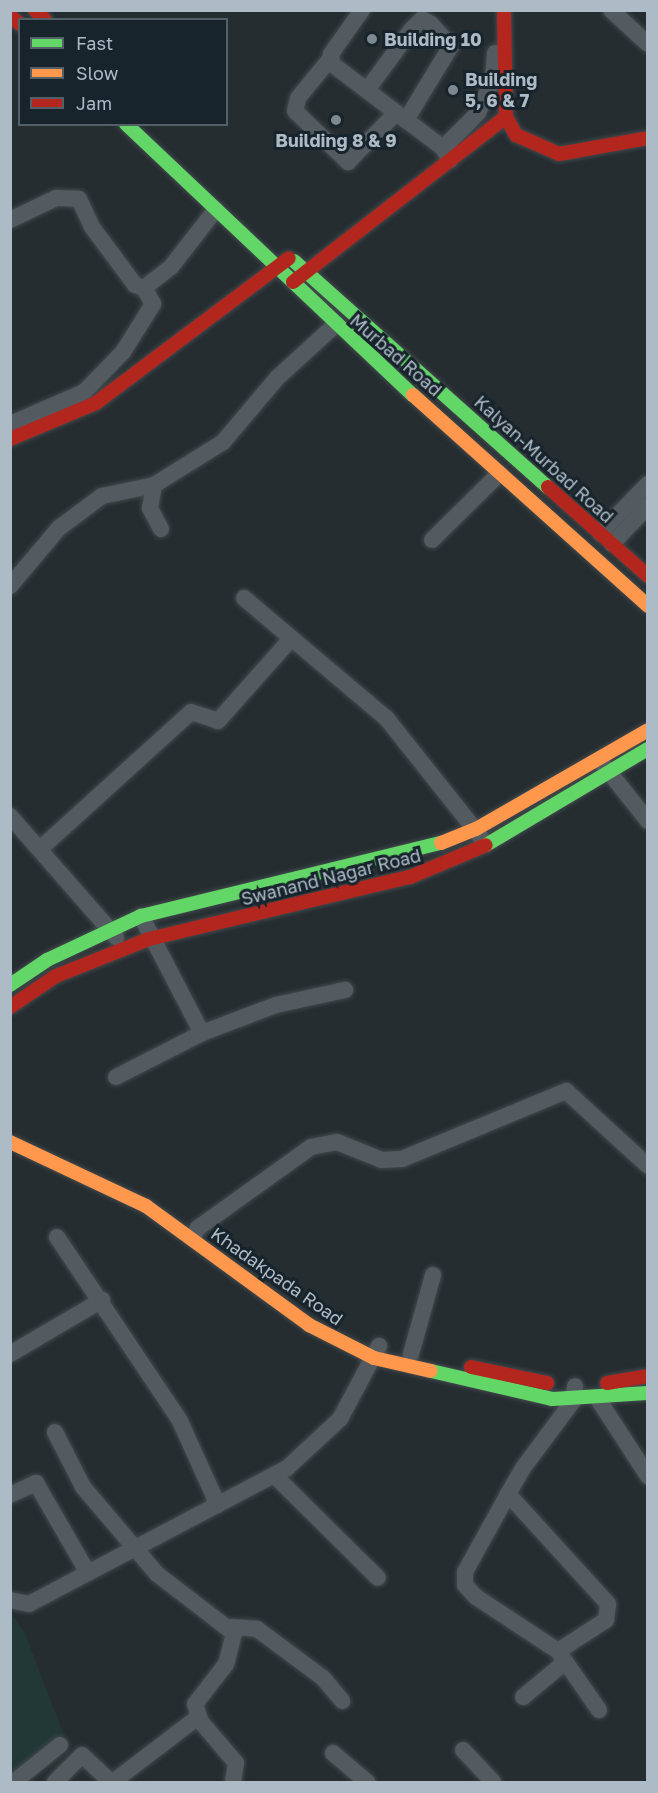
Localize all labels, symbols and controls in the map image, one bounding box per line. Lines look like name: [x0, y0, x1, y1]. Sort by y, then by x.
legend: [18, 18, 228, 126]
place label: Building 10: [384, 28, 482, 50]
text: Fast: [76, 32, 113, 54]
marker: Building 10: [365, 32, 379, 46]
text: Slow: [76, 62, 118, 84]
place label: Building 5, 6 & 7: [465, 69, 537, 112]
marker: Building 5, 6 & 7: [446, 83, 460, 97]
text: Jam: [76, 92, 112, 114]
marker: Building 8 & 9: [329, 113, 343, 127]
place label: Building 8 & 9: [275, 129, 397, 151]
street label: Murbad Road: [346, 309, 446, 401]
street label: Kalyan-Murbad Road: [470, 391, 618, 527]
street label: Swanand Nagar Road: [239, 844, 423, 910]
street label: Khadakpada Road: [207, 1222, 347, 1330]

